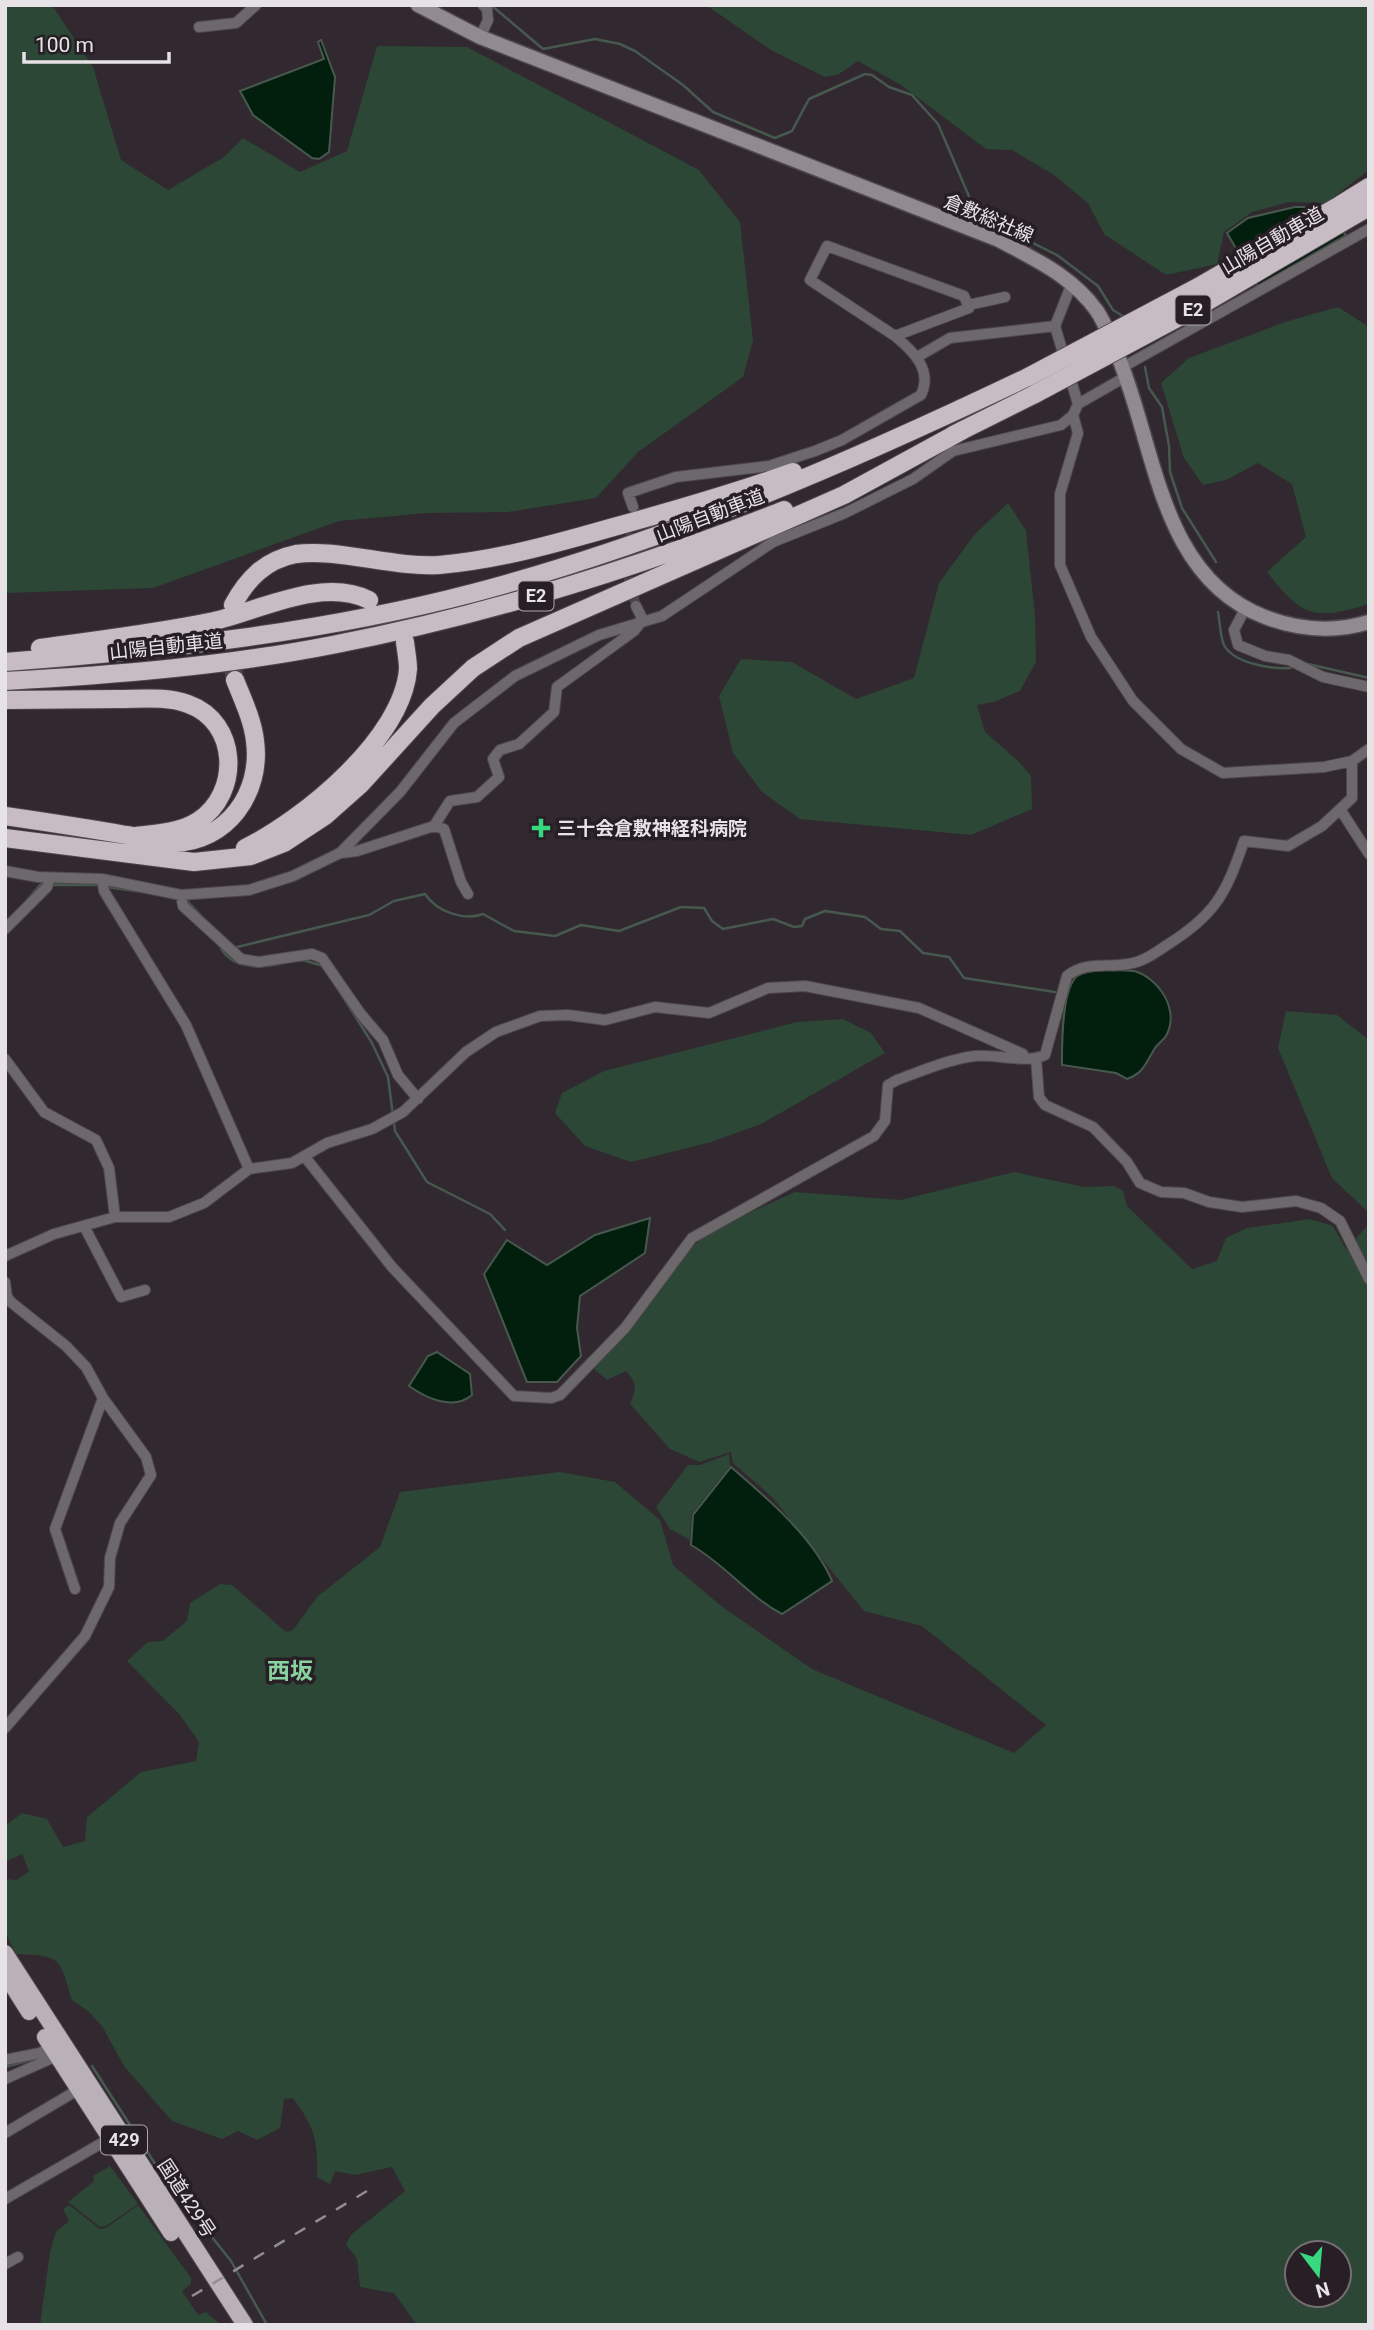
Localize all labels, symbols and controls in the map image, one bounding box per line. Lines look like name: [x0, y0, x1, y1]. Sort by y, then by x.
scale bar: [24, 21, 170, 65]
text: 100 m: [35, 33, 94, 57]
street label: 倉敷総社線: [941, 189, 1037, 248]
street label: 山陽自動車道: [1217, 202, 1327, 279]
road number: E2: [1176, 296, 1210, 324]
street label: 山陽自動車道: [653, 484, 768, 547]
road number: E2: [518, 582, 554, 610]
street label: 山陽自動車道: [108, 629, 224, 664]
place label: 三十会倉敷神経科病院: [557, 817, 747, 840]
marker: 三十会倉敷神経科病院: [531, 818, 551, 838]
district label: 西坂: [267, 1658, 313, 1685]
road number: 429: [101, 2126, 147, 2154]
street label: 国道429号: [153, 2155, 220, 2242]
north arrow: [1283, 2239, 1353, 2309]
text: N: [1313, 2277, 1332, 2303]

